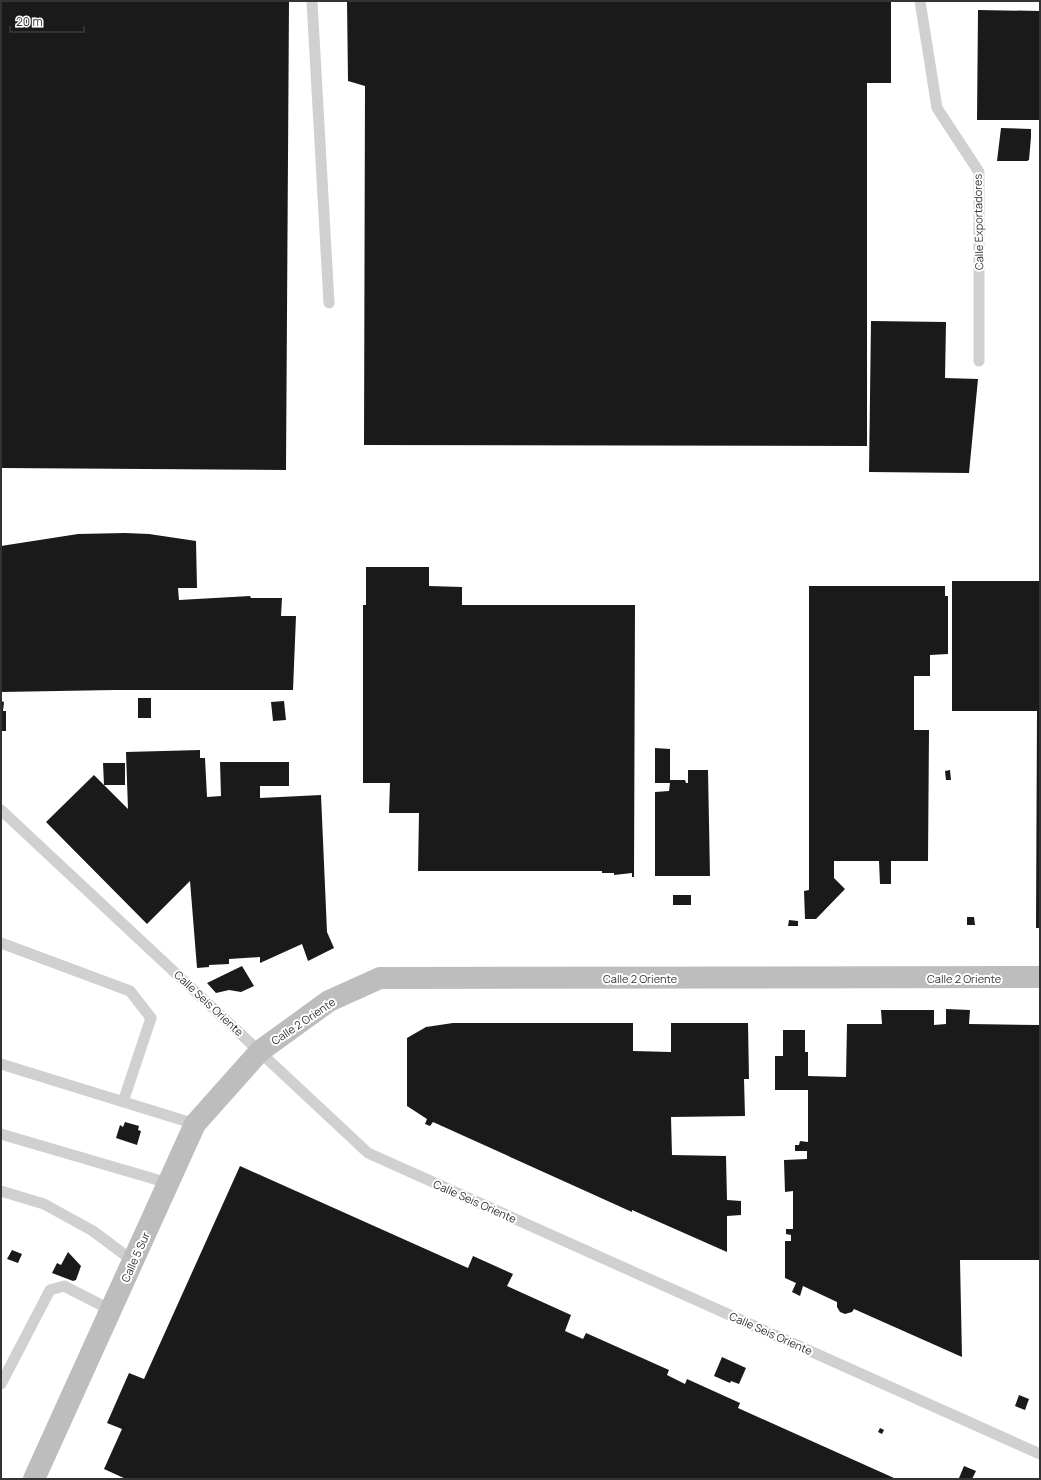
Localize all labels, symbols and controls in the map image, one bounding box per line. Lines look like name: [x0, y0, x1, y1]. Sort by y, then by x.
scale bar: [10, 8, 84, 34]
text: 20 m: [16, 13, 43, 30]
street label: Calle Exportadores: [970, 173, 986, 270]
street label: Calle Seis Oriente: [171, 967, 247, 1039]
street label: Calle 2 Oriente: [603, 971, 678, 986]
street label: Calle 2 Oriente: [927, 971, 1002, 986]
street label: Calle 2 Oriente: [268, 994, 338, 1048]
street label: Calle Seis Oriente: [431, 1176, 519, 1226]
street label: Calle 5 Sur: [117, 1229, 153, 1285]
street label: Calle Seis Oriente: [727, 1308, 815, 1358]

